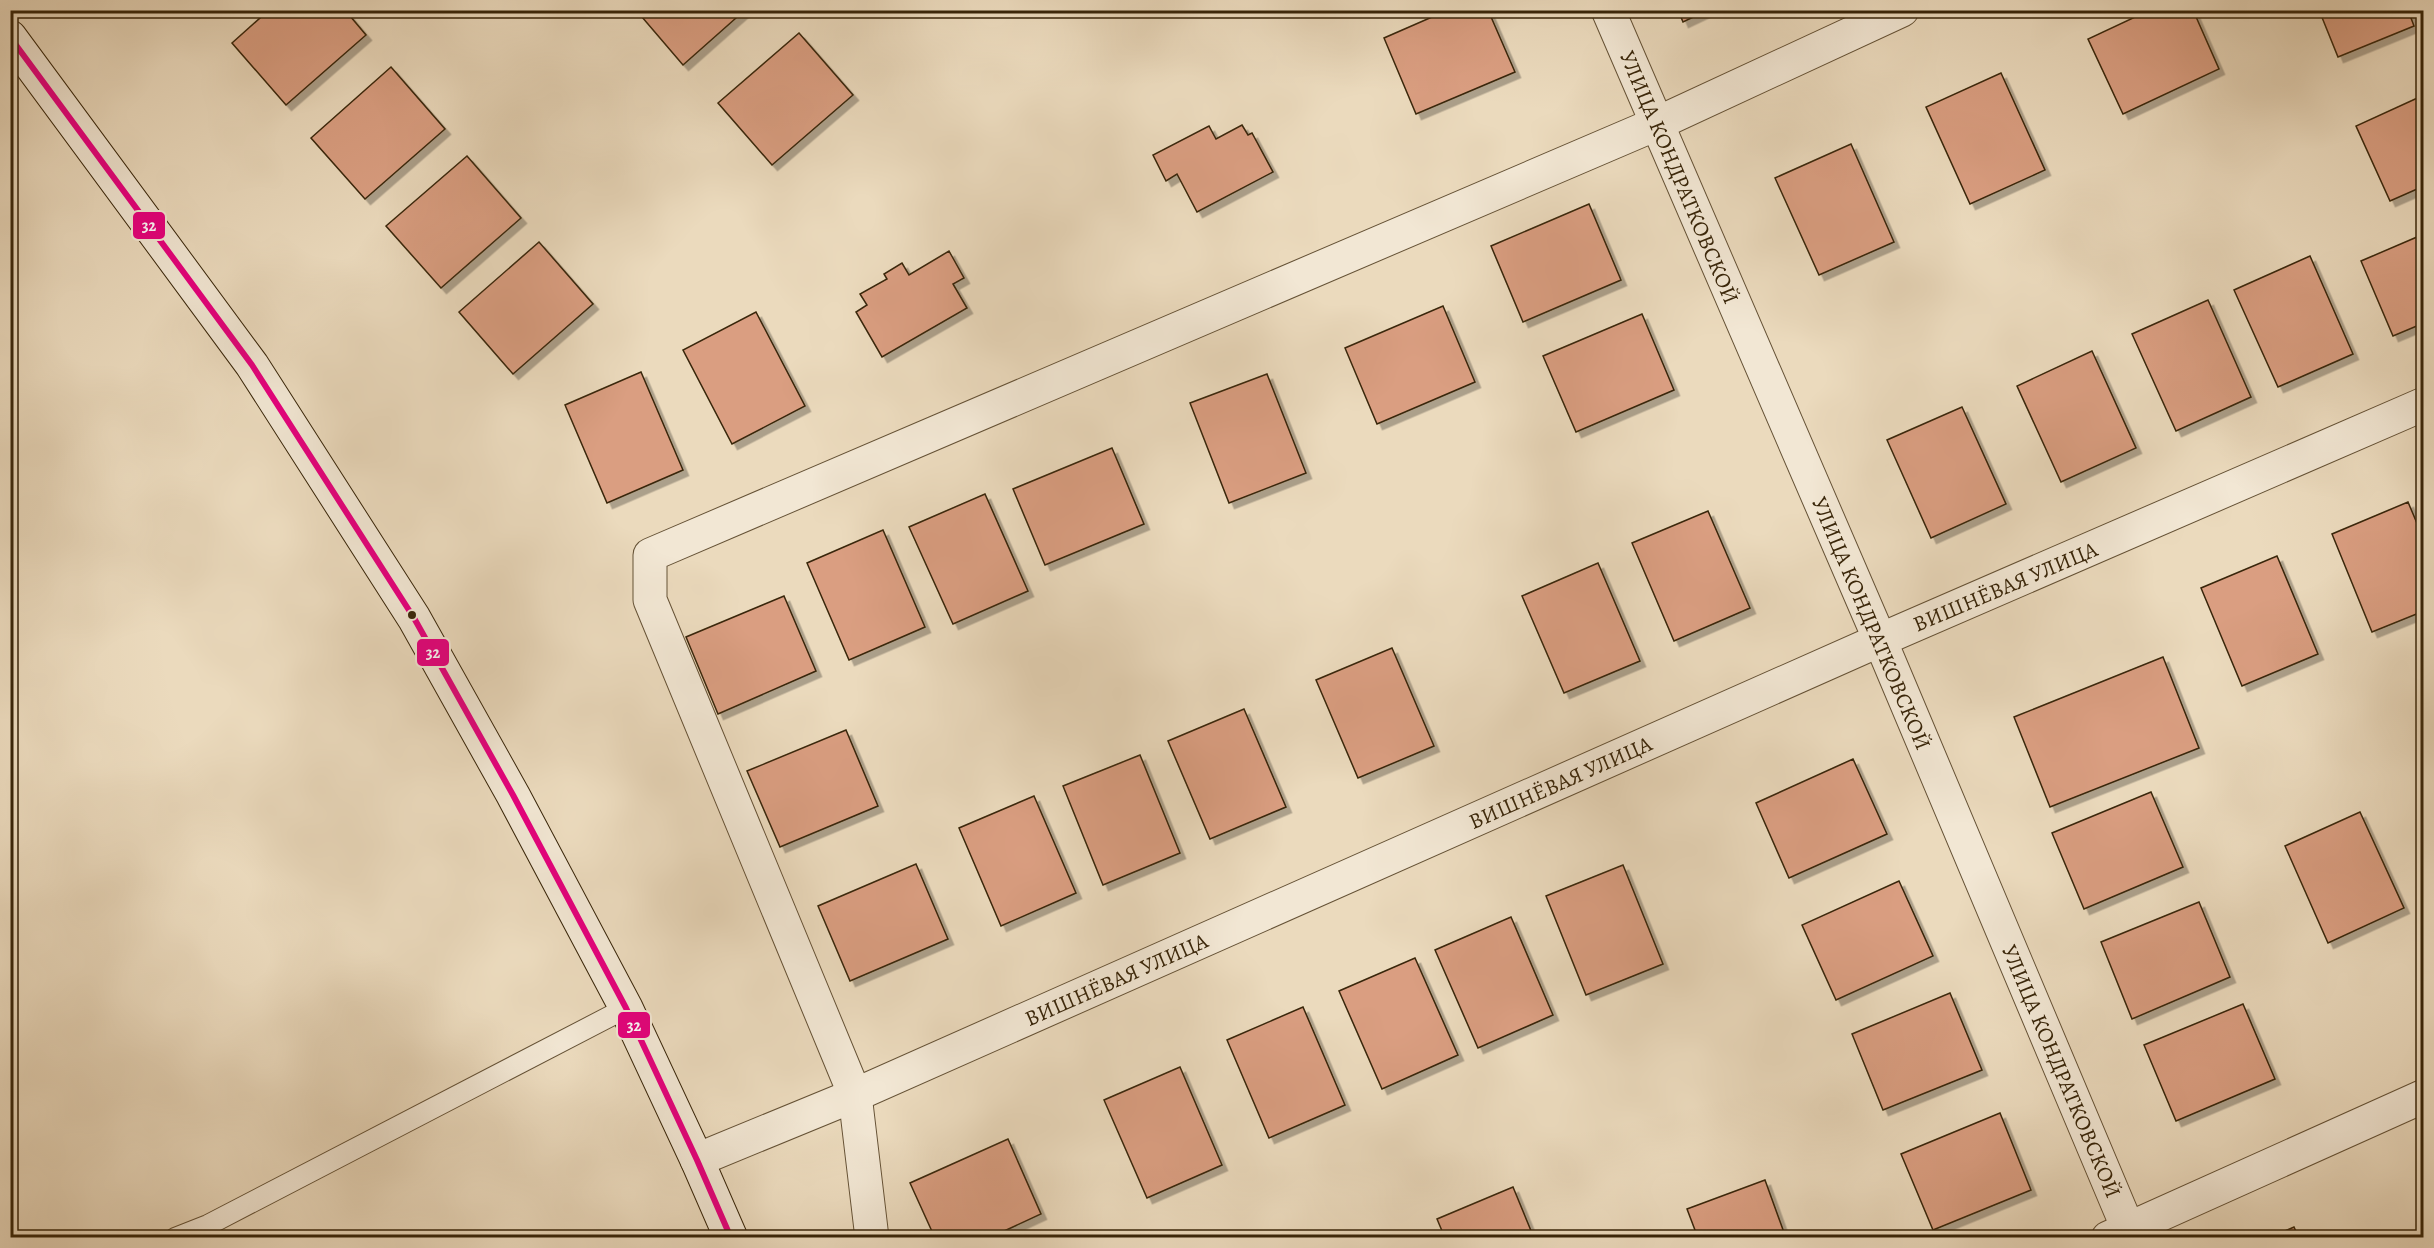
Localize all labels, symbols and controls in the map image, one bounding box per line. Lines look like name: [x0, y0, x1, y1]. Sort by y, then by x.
street label: УЛИЦА КОНДРАТКОВСКОЙ: [1612, 46, 1746, 309]
line badge: 32: [132, 211, 166, 240]
text: 32: [142, 215, 157, 237]
street label: УЛИЦА КОНДРАТКОВСКОЙ: [1804, 492, 1938, 755]
street label: ВИШНЁВАЯ УЛИЦА: [1909, 534, 2103, 639]
unlabelled marker: [406, 609, 418, 621]
line badge: 32: [416, 638, 450, 667]
text: 32: [426, 642, 441, 664]
street label: ВИШНЁВАЯ УЛИЦА: [1464, 729, 1658, 837]
street label: ВИШНЁВАЯ УЛИЦА: [1020, 926, 1214, 1034]
street label: УЛИЦА КОНДРАТКОВСКОЙ: [1994, 940, 2128, 1203]
line badge: 32: [617, 1011, 651, 1039]
text: 32: [627, 1015, 642, 1037]

